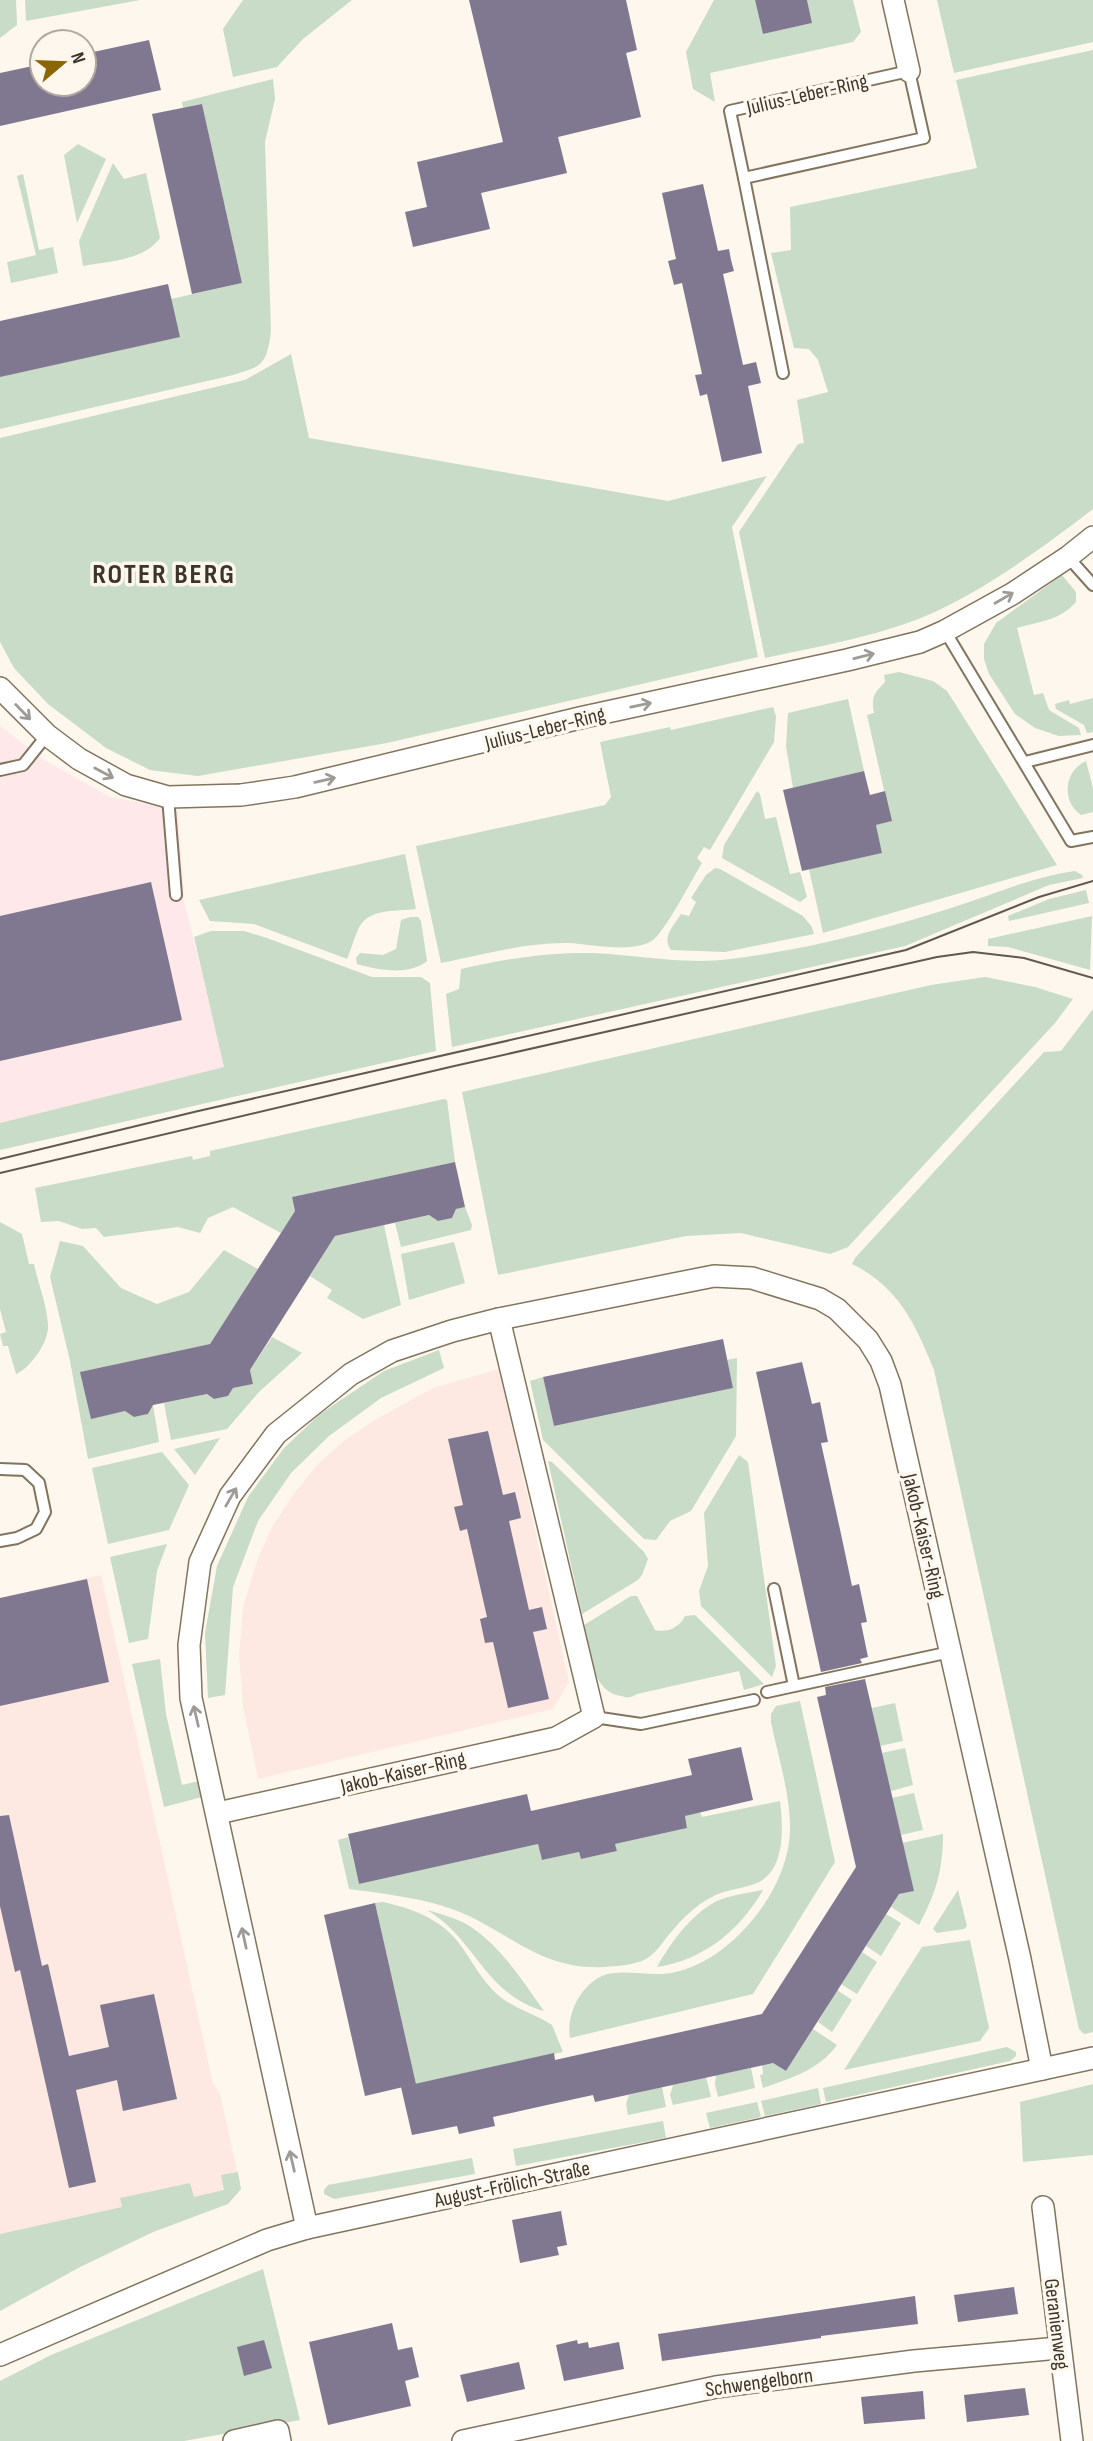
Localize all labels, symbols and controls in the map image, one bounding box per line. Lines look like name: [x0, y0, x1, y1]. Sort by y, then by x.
north arrow: [28, 28, 98, 98]
text: N: [65, 49, 90, 66]
street label: Julius-Leber-Ring: [743, 68, 870, 121]
district label: ROTER BERG: [92, 558, 236, 591]
one-way arrow: [993, 591, 1014, 604]
one-way arrow: [852, 649, 875, 662]
one-way arrow: [630, 698, 652, 711]
street label: Julius-Leber-Ring: [481, 701, 608, 756]
one-way arrow: [14, 703, 31, 720]
one-way arrow: [93, 766, 113, 780]
one-way arrow: [313, 773, 336, 787]
street label: Jakob-Kaiser-Ring: [897, 1470, 950, 1601]
one-way arrow: [225, 1487, 238, 1508]
one-way arrow: [188, 1705, 202, 1728]
street label: Jakob-Kaiser-Ring: [337, 1746, 468, 1799]
one-way arrow: [237, 1927, 251, 1950]
one-way arrow: [285, 2150, 299, 2173]
street label: August-Frölich-Straße: [431, 2156, 592, 2213]
street label: Geranienweg: [1039, 2277, 1074, 2371]
street label: Schwengelborn: [704, 2363, 815, 2402]

